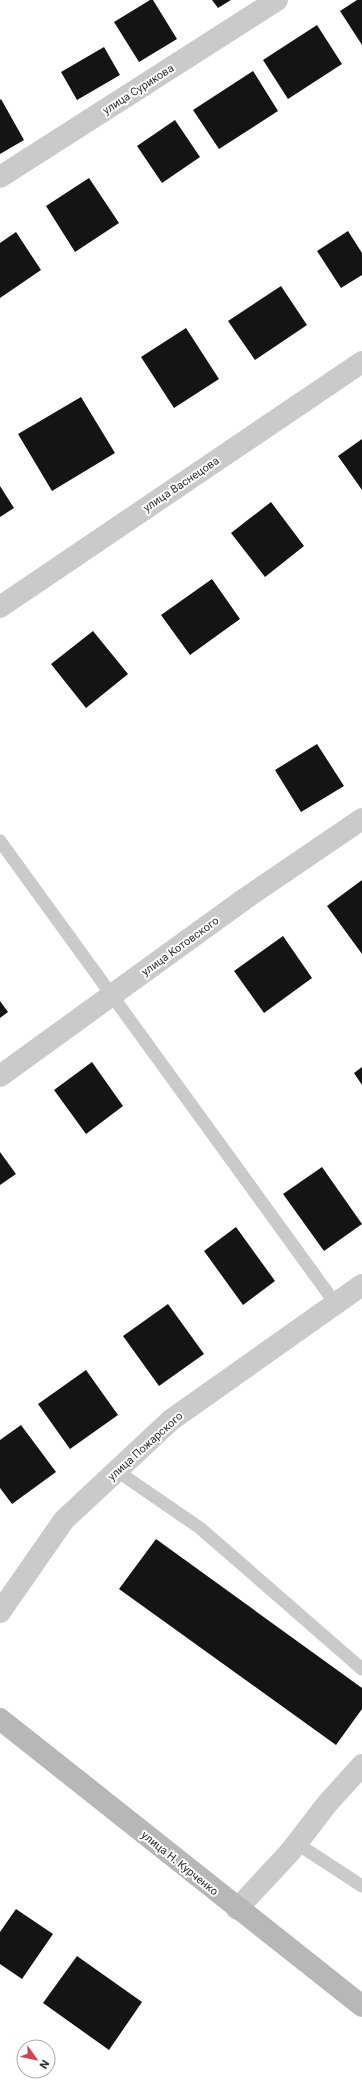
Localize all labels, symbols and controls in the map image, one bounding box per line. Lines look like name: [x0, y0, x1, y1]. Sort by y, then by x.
street label: улица Сурикова: [100, 62, 176, 117]
street label: улица Васнецова: [141, 454, 222, 515]
street label: улица Котовского: [139, 914, 221, 979]
street label: улица Пожарского: [105, 1409, 185, 1483]
street label: улица Н. Курченко: [139, 1828, 221, 1898]
north arrow: [16, 2039, 56, 2079]
text: N: [36, 2057, 52, 2071]

